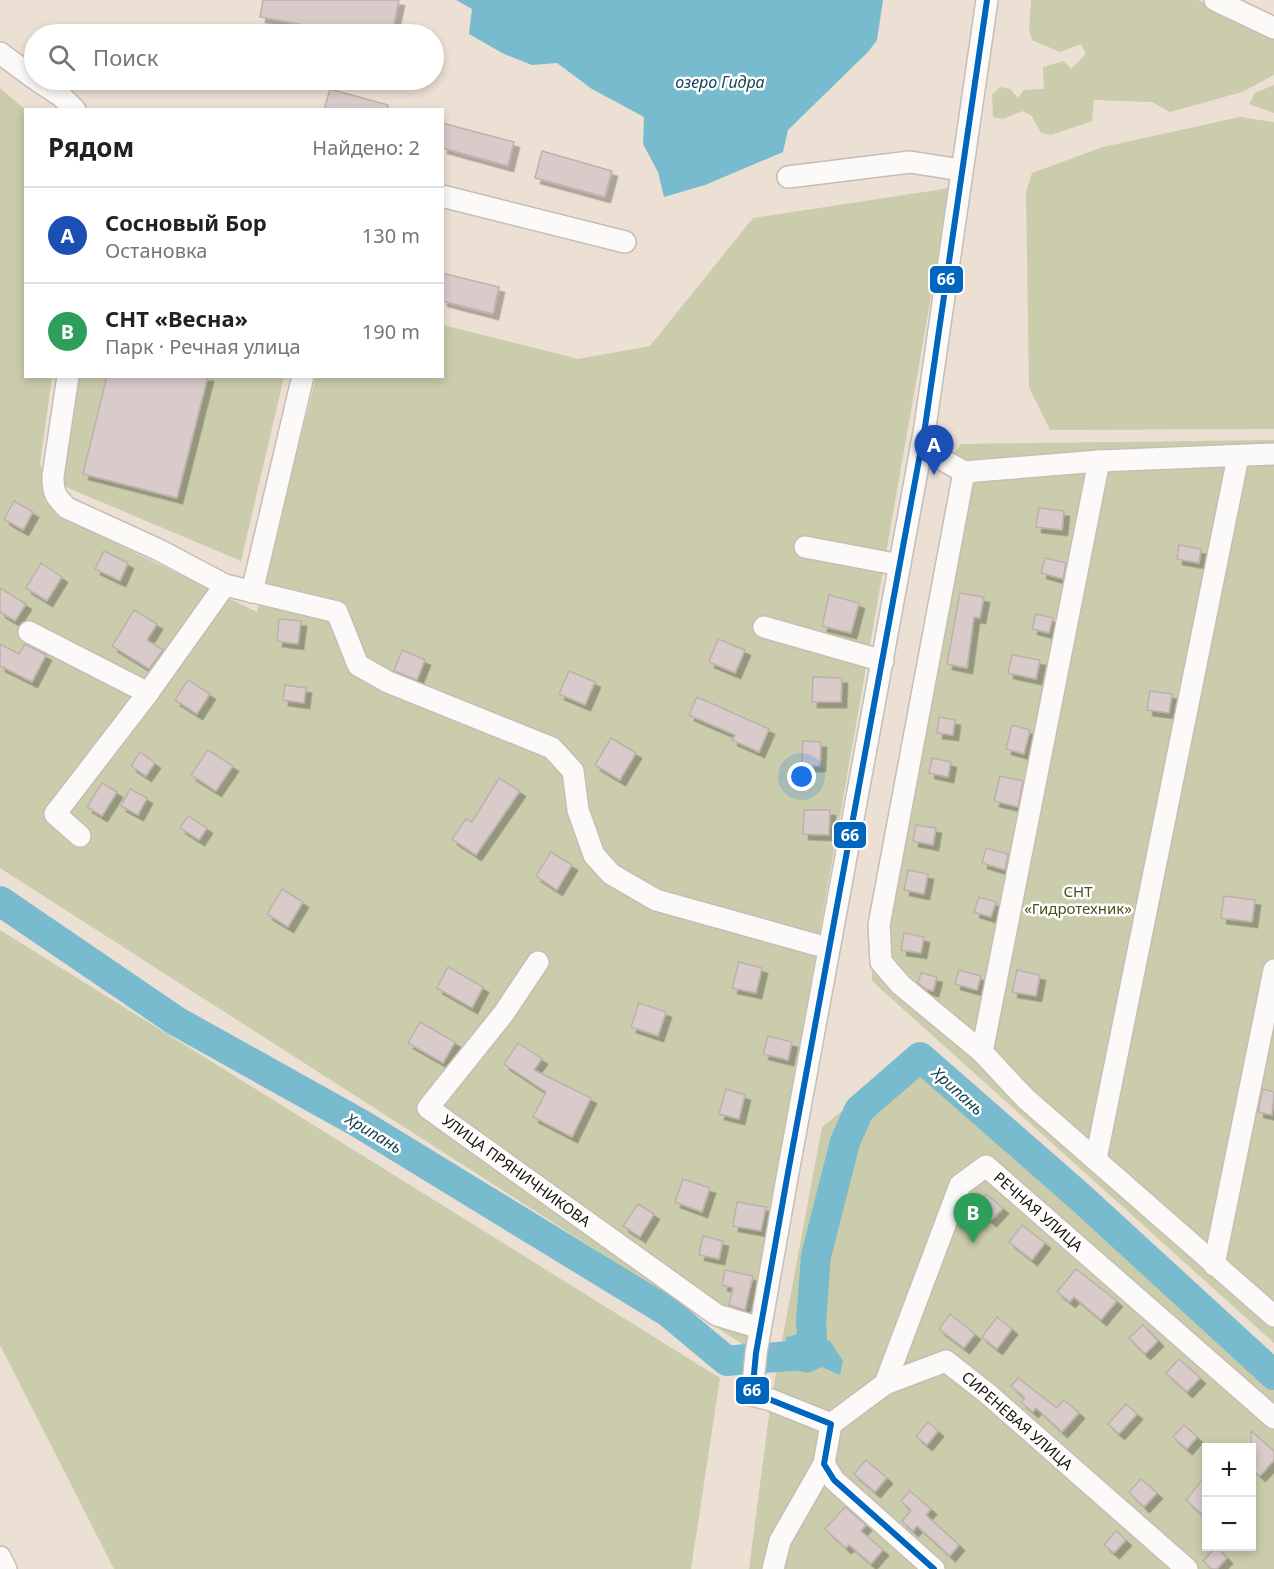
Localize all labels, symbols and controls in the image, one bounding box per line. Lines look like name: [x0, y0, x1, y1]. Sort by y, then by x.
search box: [24, 24, 444, 90]
icon: search: [45, 41, 78, 74]
text: Поиск: [93, 42, 158, 72]
water label: озеро Гидра: [675, 71, 765, 93]
text: Рядом: [48, 129, 134, 165]
text: Найдено: 2: [312, 134, 420, 161]
text: Сосновый Бор: [105, 207, 267, 237]
text: A: [61, 222, 74, 249]
text: 130 m: [362, 222, 420, 249]
text: Остановка: [105, 237, 207, 264]
line badge: 66: [929, 265, 964, 294]
text: 66: [937, 268, 955, 290]
text: СНТ «Весна»: [105, 303, 248, 333]
text: B: [61, 318, 74, 345]
text: 190 m: [362, 318, 420, 345]
text: Парк · Речная улица: [105, 333, 301, 360]
pin: A: [914, 426, 954, 475]
your location: [787, 762, 816, 791]
line badge: 66: [833, 821, 867, 849]
text: 66: [841, 824, 859, 846]
park label: СНТ «Гидротехник»: [1024, 881, 1132, 918]
water label: Хрипань: [927, 1061, 989, 1120]
water label: Хрипань: [341, 1107, 406, 1158]
street label: УЛИЦА ПРЯНИЧНИКОВА: [438, 1110, 595, 1231]
street label: РЕЧНАЯ УЛИЦА: [990, 1167, 1088, 1256]
pin: B: [954, 1194, 992, 1243]
street label: СИРЕНЕВАЯ УЛИЦА: [958, 1366, 1078, 1474]
line badge: 66: [735, 1376, 770, 1405]
text: 66: [743, 1379, 761, 1401]
map controls: [1202, 1443, 1256, 1551]
button: +: [1202, 1443, 1256, 1497]
button: −: [1202, 1497, 1256, 1551]

